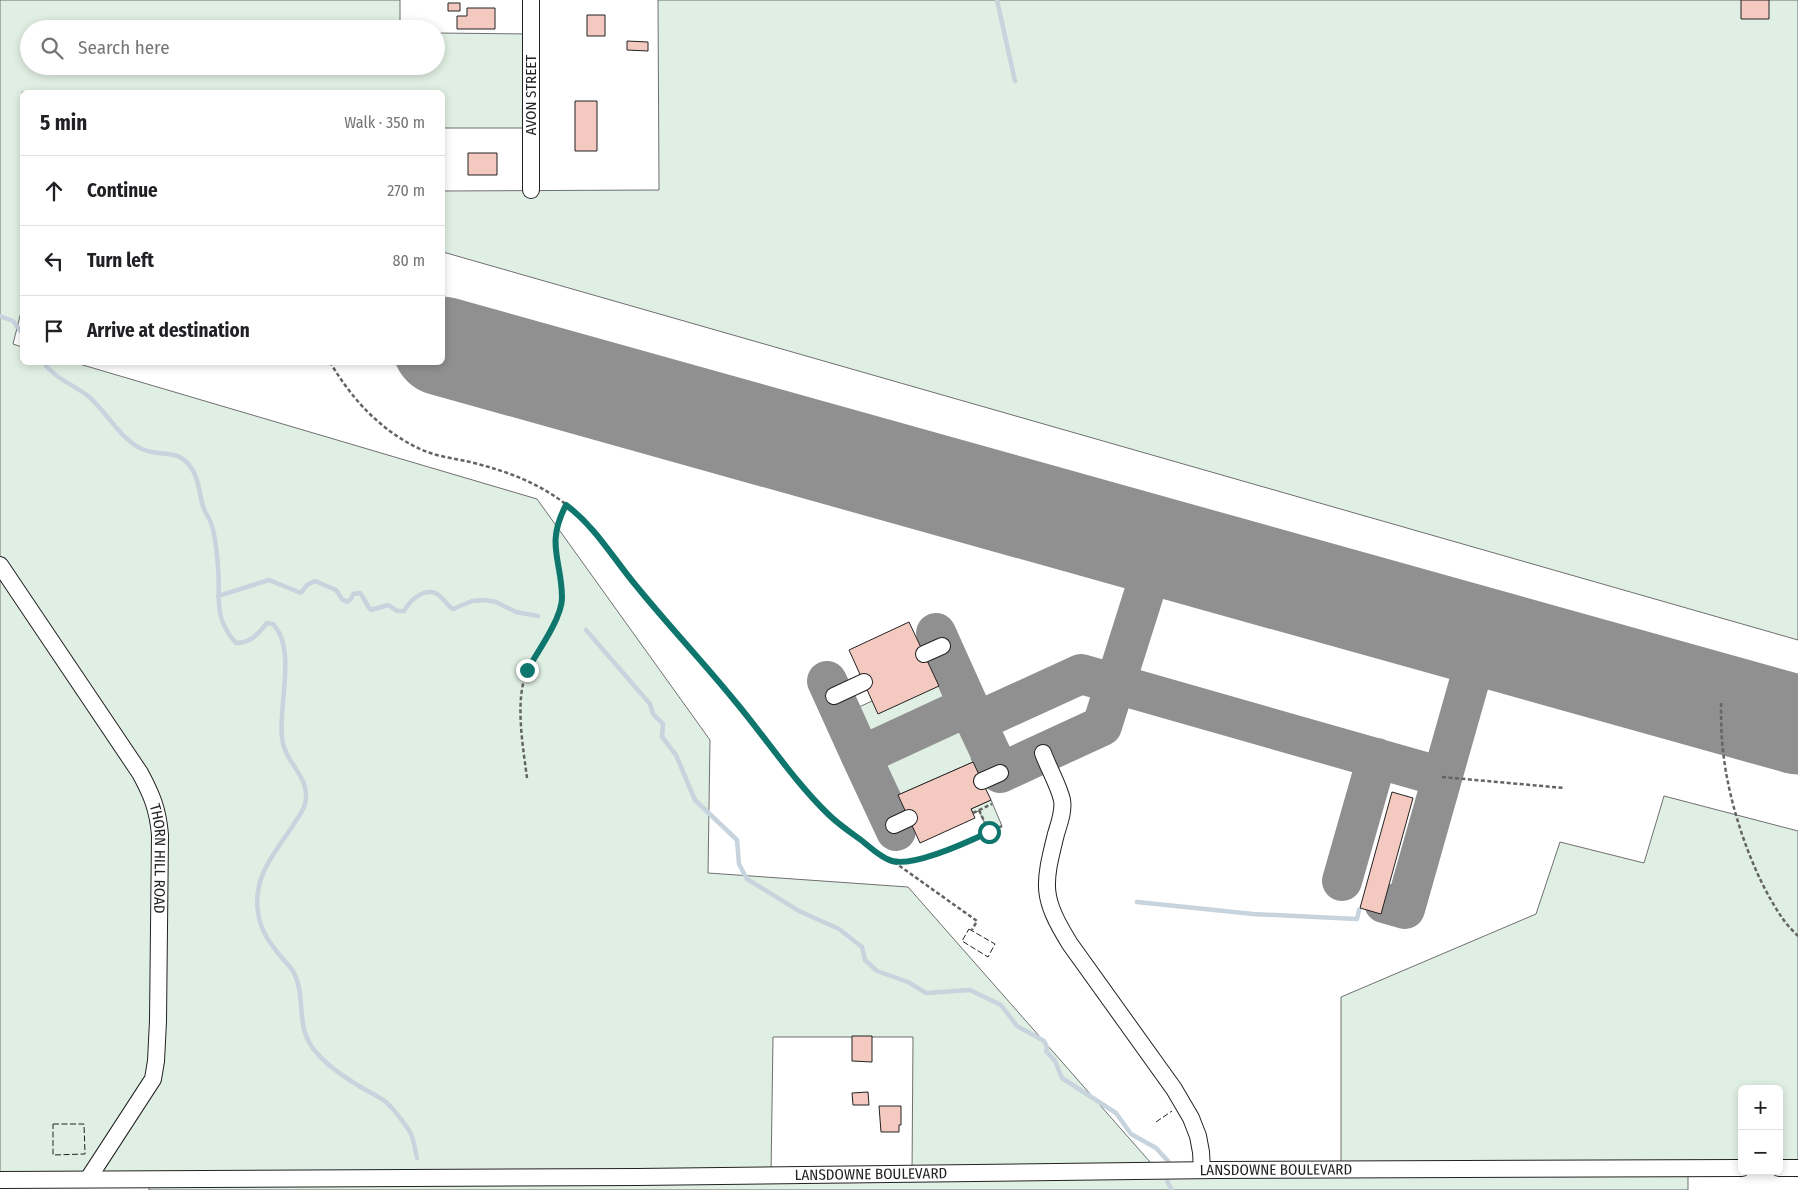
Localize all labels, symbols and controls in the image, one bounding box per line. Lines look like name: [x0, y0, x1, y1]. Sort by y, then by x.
search box: [20, 20, 445, 75]
icon: search: [38, 34, 66, 62]
text: Search here: [78, 36, 170, 59]
street label: AVON STREET: [522, 55, 540, 135]
text: 5 min: [40, 110, 87, 136]
text: Walk · 350 m: [344, 113, 425, 132]
icon: ahead: [40, 177, 68, 205]
text: Continue: [87, 179, 158, 202]
text: 270 m: [387, 181, 425, 200]
icon: left: [40, 247, 68, 275]
text: Turn left: [87, 249, 154, 272]
text: 80 m: [393, 251, 425, 270]
icon: arrive: [40, 317, 68, 345]
text: Arrive at destination: [87, 319, 250, 342]
route end: [516, 659, 539, 682]
street label: THORN HILL ROAD: [146, 801, 169, 914]
route start: [978, 821, 1001, 844]
map controls: [1738, 1085, 1783, 1175]
button: +: [1738, 1085, 1783, 1130]
button: −: [1738, 1130, 1783, 1175]
street label: LANSDOWNE BOULEVARD: [1200, 1160, 1352, 1179]
street label: LANSDOWNE BOULEVARD: [795, 1164, 947, 1184]

